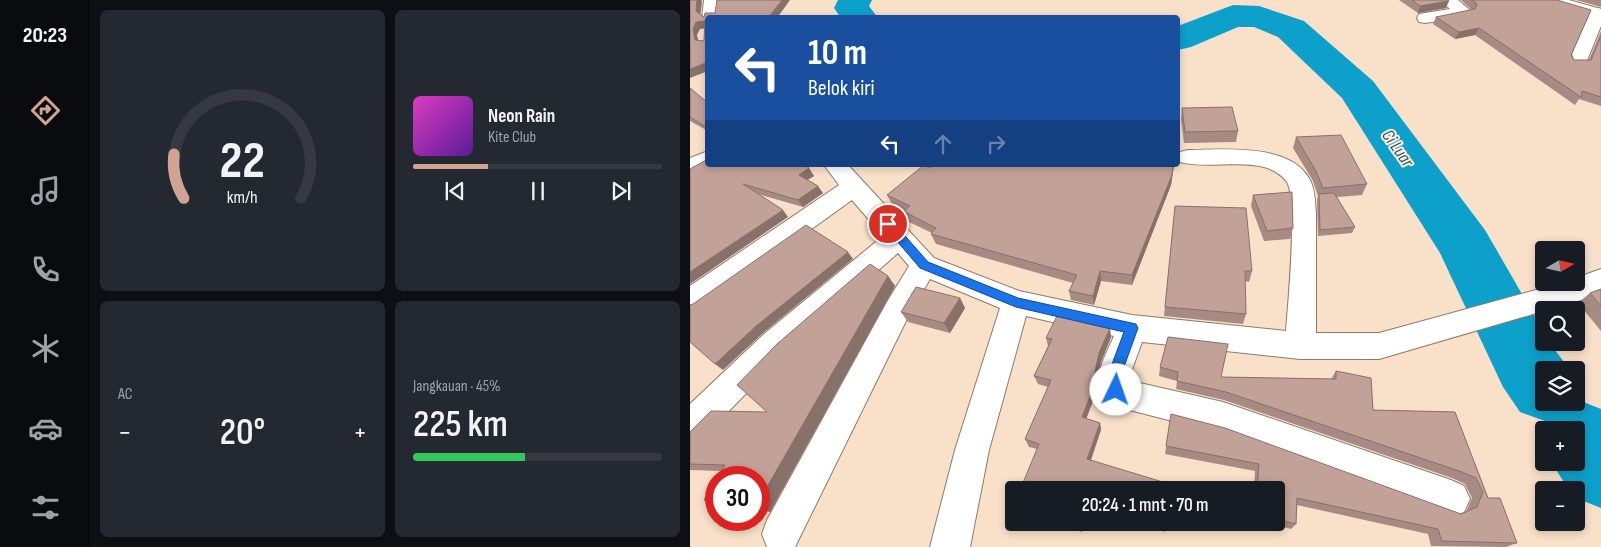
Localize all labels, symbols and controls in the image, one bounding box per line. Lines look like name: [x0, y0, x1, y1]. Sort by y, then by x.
text: 20:23: [23, 22, 67, 49]
text: 10 m: [808, 32, 867, 75]
icon: left: [725, 35, 790, 100]
text: Belok kiri: [808, 75, 875, 102]
icon: directions: [28, 93, 63, 128]
text: Neon Rain: [488, 105, 555, 128]
water label: Ci Luar: [1377, 126, 1418, 172]
text: Kite Club: [488, 128, 536, 147]
text: 22: [220, 130, 265, 193]
icon: left: [876, 130, 904, 158]
icon: ahead: [929, 130, 957, 158]
icon: right: [982, 130, 1010, 158]
icon: music: [28, 173, 63, 208]
icon: previous: [441, 177, 469, 205]
icon: pause: [524, 177, 552, 205]
icon: next: [607, 177, 635, 205]
text: km/h: [227, 187, 258, 208]
pin: [867, 203, 909, 245]
icon: arrive: [874, 210, 902, 238]
north arrow: [1535, 241, 1585, 291]
map controls: [1535, 241, 1585, 531]
icon: phone: [28, 252, 63, 287]
button: search: [1535, 301, 1585, 351]
icon: climate: [28, 331, 63, 366]
button: layers: [1535, 361, 1585, 411]
position arrow: [1089, 363, 1141, 415]
text: Jangkauan · 45%: [413, 377, 501, 396]
text: AC: [118, 385, 132, 404]
text: 225 km: [413, 402, 508, 447]
text: 20°: [220, 410, 265, 455]
icon: car: [28, 411, 63, 446]
text: −: [118, 416, 132, 449]
text: +: [353, 416, 367, 449]
button: +: [1535, 421, 1585, 471]
speed limit sign: 30: [705, 466, 770, 531]
button: −: [1535, 481, 1585, 531]
icon: filters: [28, 490, 63, 525]
text: 20:24 · 1 mnt · 70 m: [1082, 494, 1208, 517]

